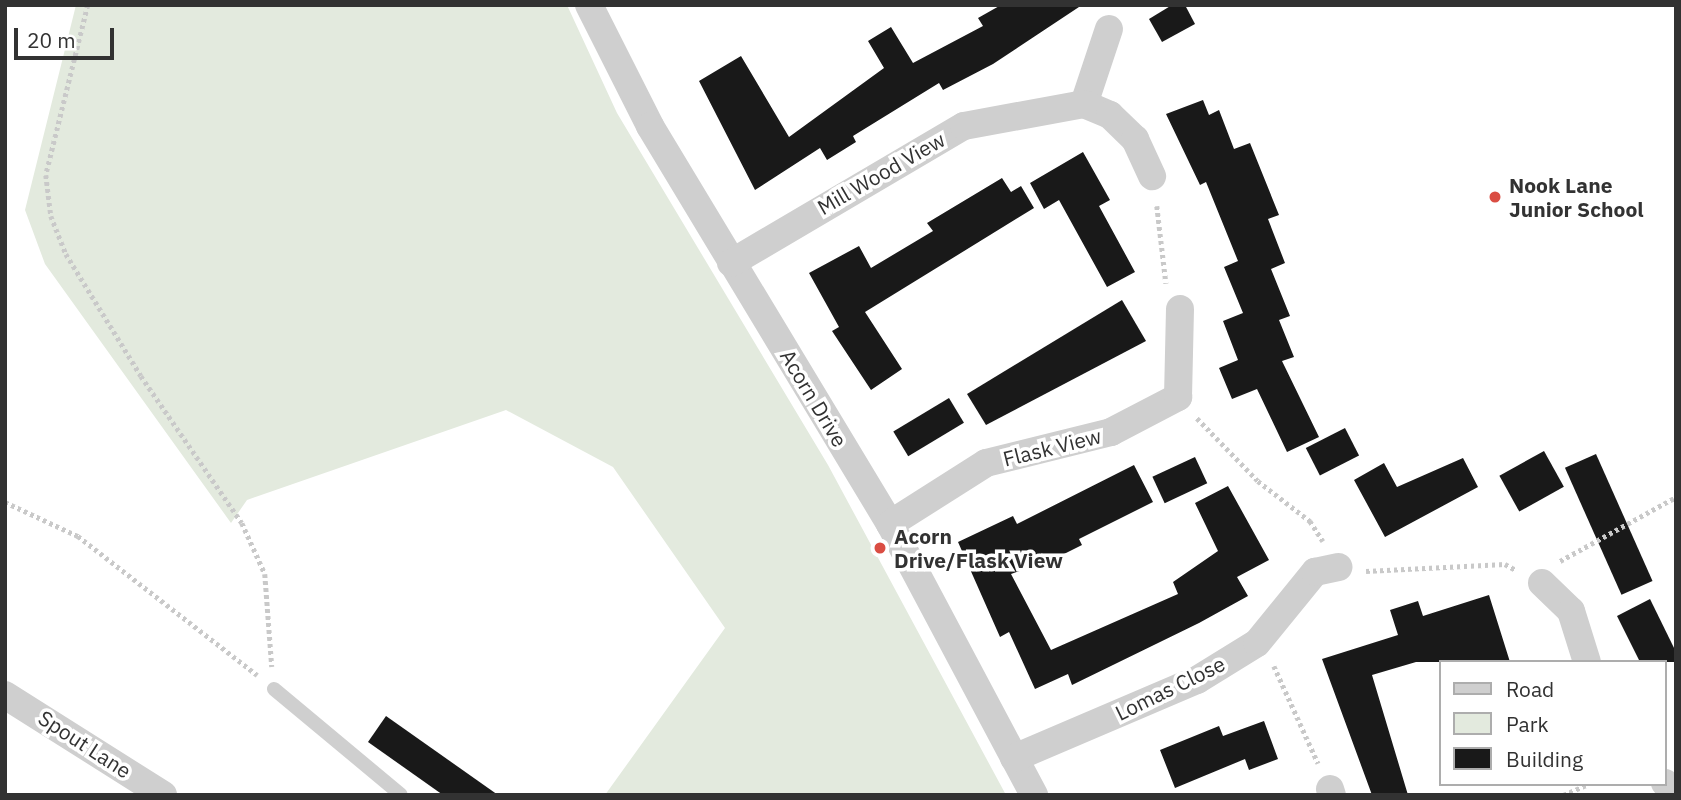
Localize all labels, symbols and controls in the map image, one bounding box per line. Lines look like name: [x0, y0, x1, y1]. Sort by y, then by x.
scale bar: [18, 14, 117, 58]
text: 20 m: [27, 26, 76, 54]
street label: Mill Wood View: [813, 126, 949, 220]
place label: Nook Lane Junior School: [1509, 172, 1644, 222]
marker: Nook Lane Junior School: [1487, 189, 1503, 205]
street label: Acorn Drive: [775, 345, 853, 451]
street label: Flask View: [1000, 423, 1104, 471]
place label: Acorn Drive/Flask View: [894, 523, 1063, 573]
marker: Acorn Drive/Flask View: [872, 540, 888, 556]
street label: Lomas Close: [1111, 651, 1229, 725]
legend: [1440, 660, 1667, 786]
text: Road: [1506, 675, 1554, 703]
street label: Spout Lane: [34, 705, 136, 783]
text: Park: [1506, 710, 1549, 738]
text: Building: [1506, 745, 1583, 773]

